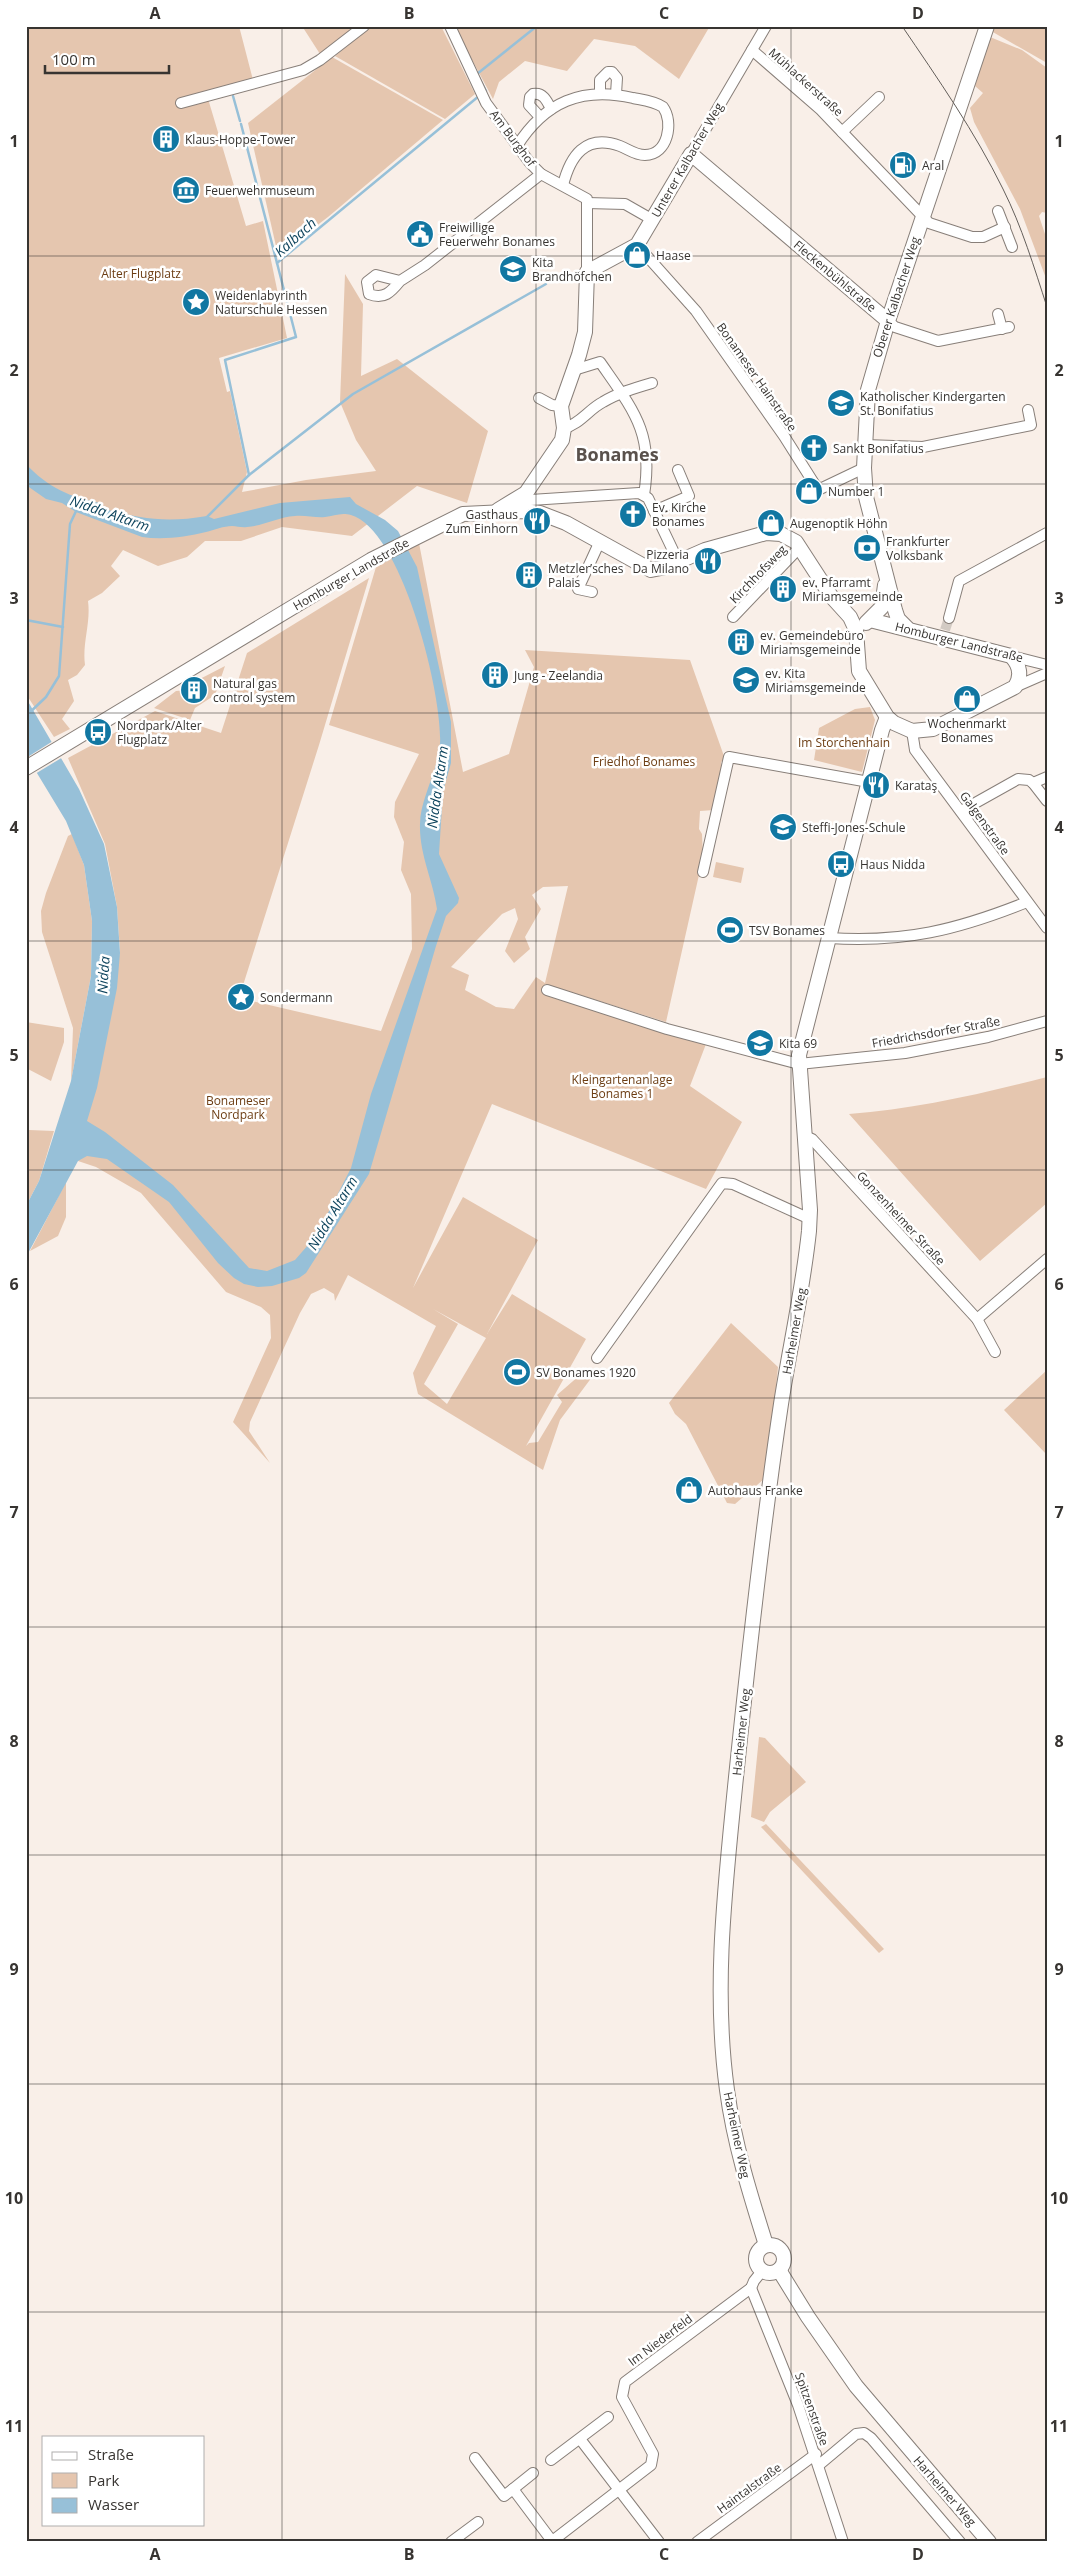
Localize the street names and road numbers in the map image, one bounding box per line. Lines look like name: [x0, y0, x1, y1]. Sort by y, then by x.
street label: Mühlackerstraße: [765, 44, 847, 120]
street label: Unterer Kalbacher Weg: [647, 99, 727, 221]
street label: Am Burghof: [486, 106, 541, 171]
street label: Oberer Kalbacher Weg: [868, 234, 924, 360]
street label: Fleckenbühlstraße: [790, 236, 880, 316]
street label: Bonameser Hainstraße: [713, 319, 801, 435]
street label: Homburger Landstraße: [290, 534, 412, 614]
street label: Kirchhofsweg: [726, 541, 791, 607]
street label: Homburger Landstraße: [893, 618, 1025, 666]
street label: Galgenstraße: [956, 788, 1014, 858]
street label: Friedrichsdorfer Straße: [871, 1012, 1002, 1052]
street label: Gonzenheimer Straße: [853, 1167, 949, 1269]
street label: Harheimer Weg: [778, 1286, 810, 1376]
street label: Harheimer Weg: [728, 1687, 754, 1777]
street label: Harheimer Weg: [720, 2090, 755, 2180]
street label: Im Niederfeld: [624, 2310, 696, 2370]
street label: Spitzenstraße: [791, 2370, 833, 2448]
street label: Harheimer Weg: [910, 2452, 981, 2530]
street label: Haintalstraße: [713, 2459, 785, 2517]

